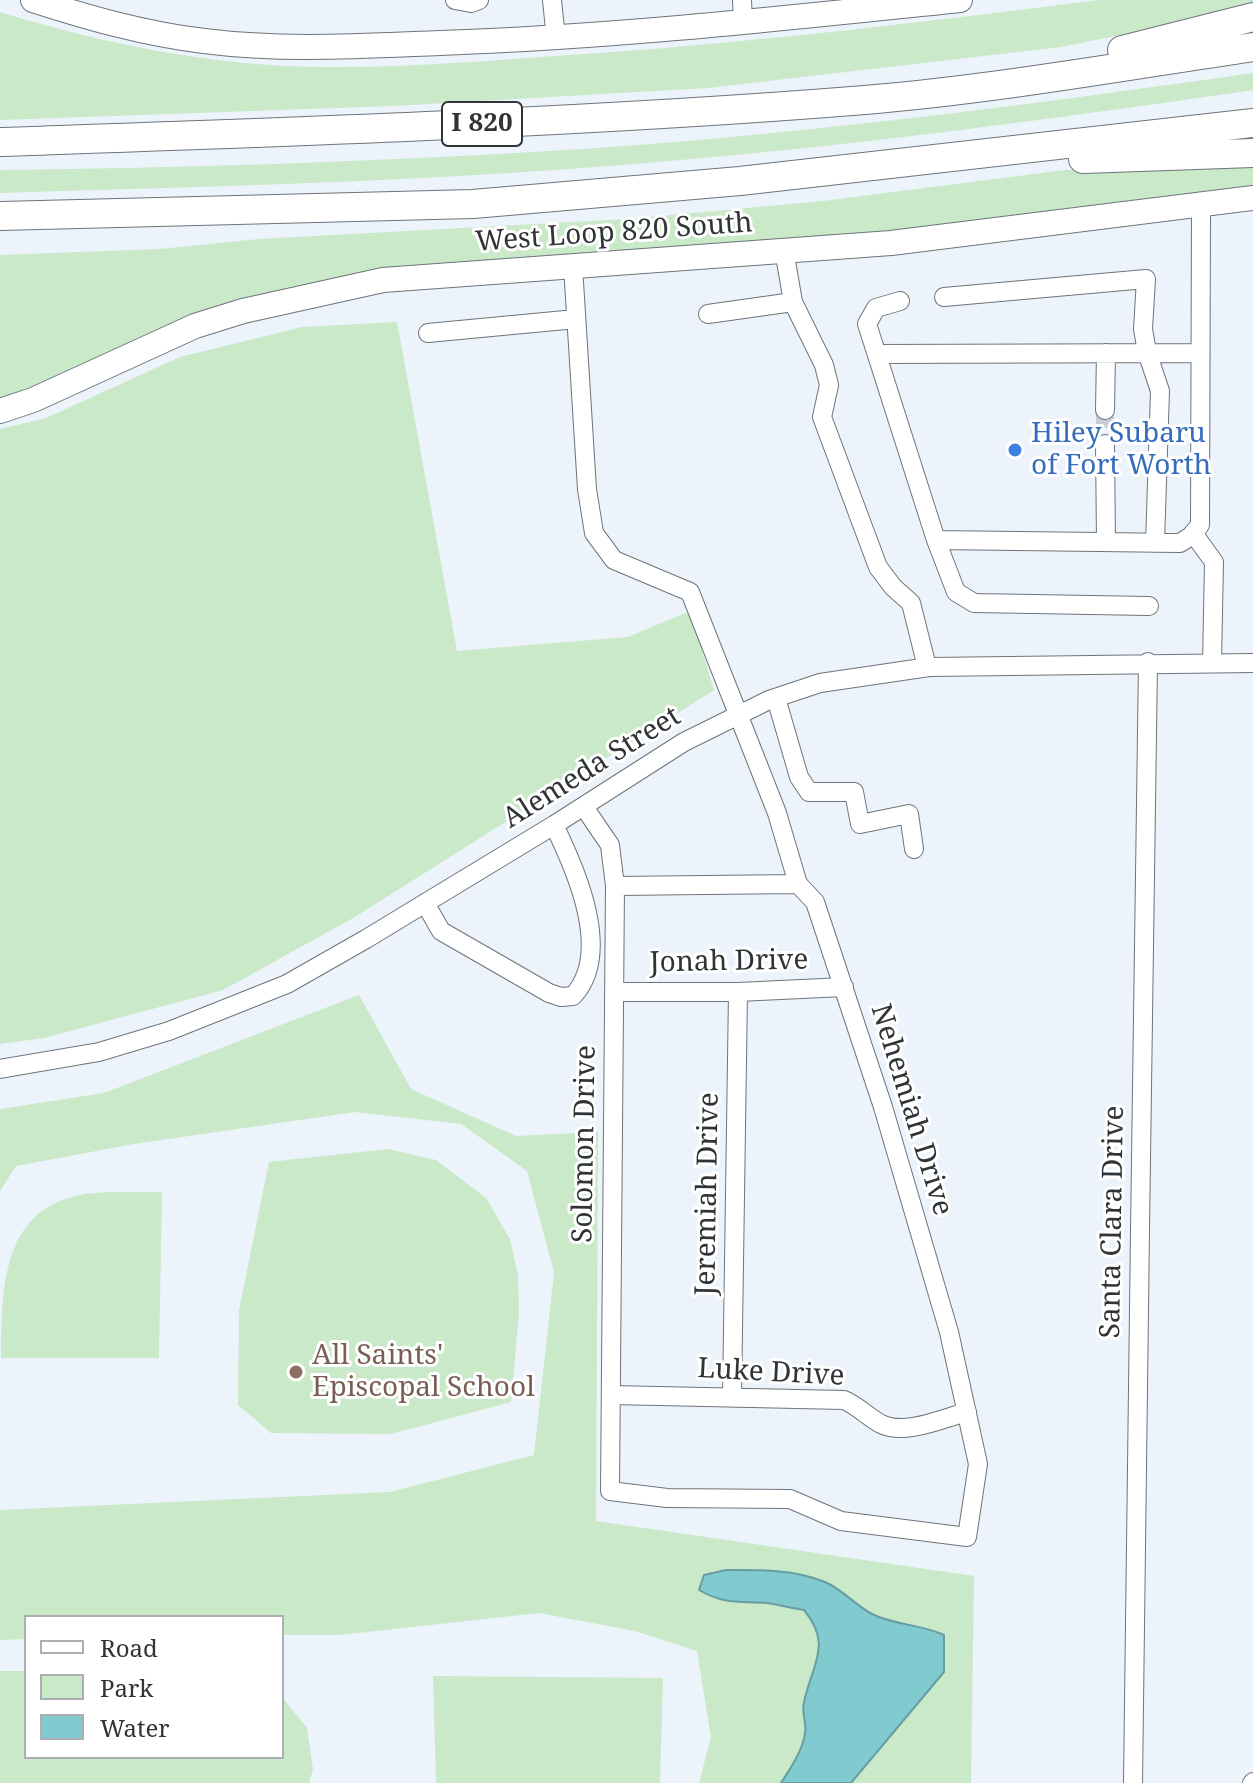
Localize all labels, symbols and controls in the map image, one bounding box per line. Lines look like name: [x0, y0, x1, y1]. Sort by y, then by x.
road number: I 820: [442, 102, 522, 146]
street label: West Loop 820 South: [474, 207, 754, 259]
place label: Hiley Subaru of Fort Worth: [1031, 417, 1211, 483]
marker: Hiley Subaru of Fort Worth: [1006, 441, 1024, 459]
street label: Alemeda Street: [497, 700, 687, 836]
street label: Jonah Drive: [649, 944, 809, 980]
street label: Nehemiah Drive: [863, 1000, 959, 1220]
street label: Solomon Drive: [566, 1045, 604, 1243]
street label: Jeremiah Drive: [689, 1092, 727, 1296]
street label: Santa Clara Drive: [1094, 1105, 1132, 1339]
place label: All Saints' Episcopal School: [312, 1339, 535, 1405]
street label: Luke Drive: [697, 1352, 845, 1394]
marker: All Saints' Episcopal School: [287, 1363, 305, 1381]
legend: [24, 1615, 284, 1759]
text: Road: [100, 1631, 158, 1664]
text: Park: [100, 1671, 153, 1704]
text: Water: [100, 1711, 170, 1744]

